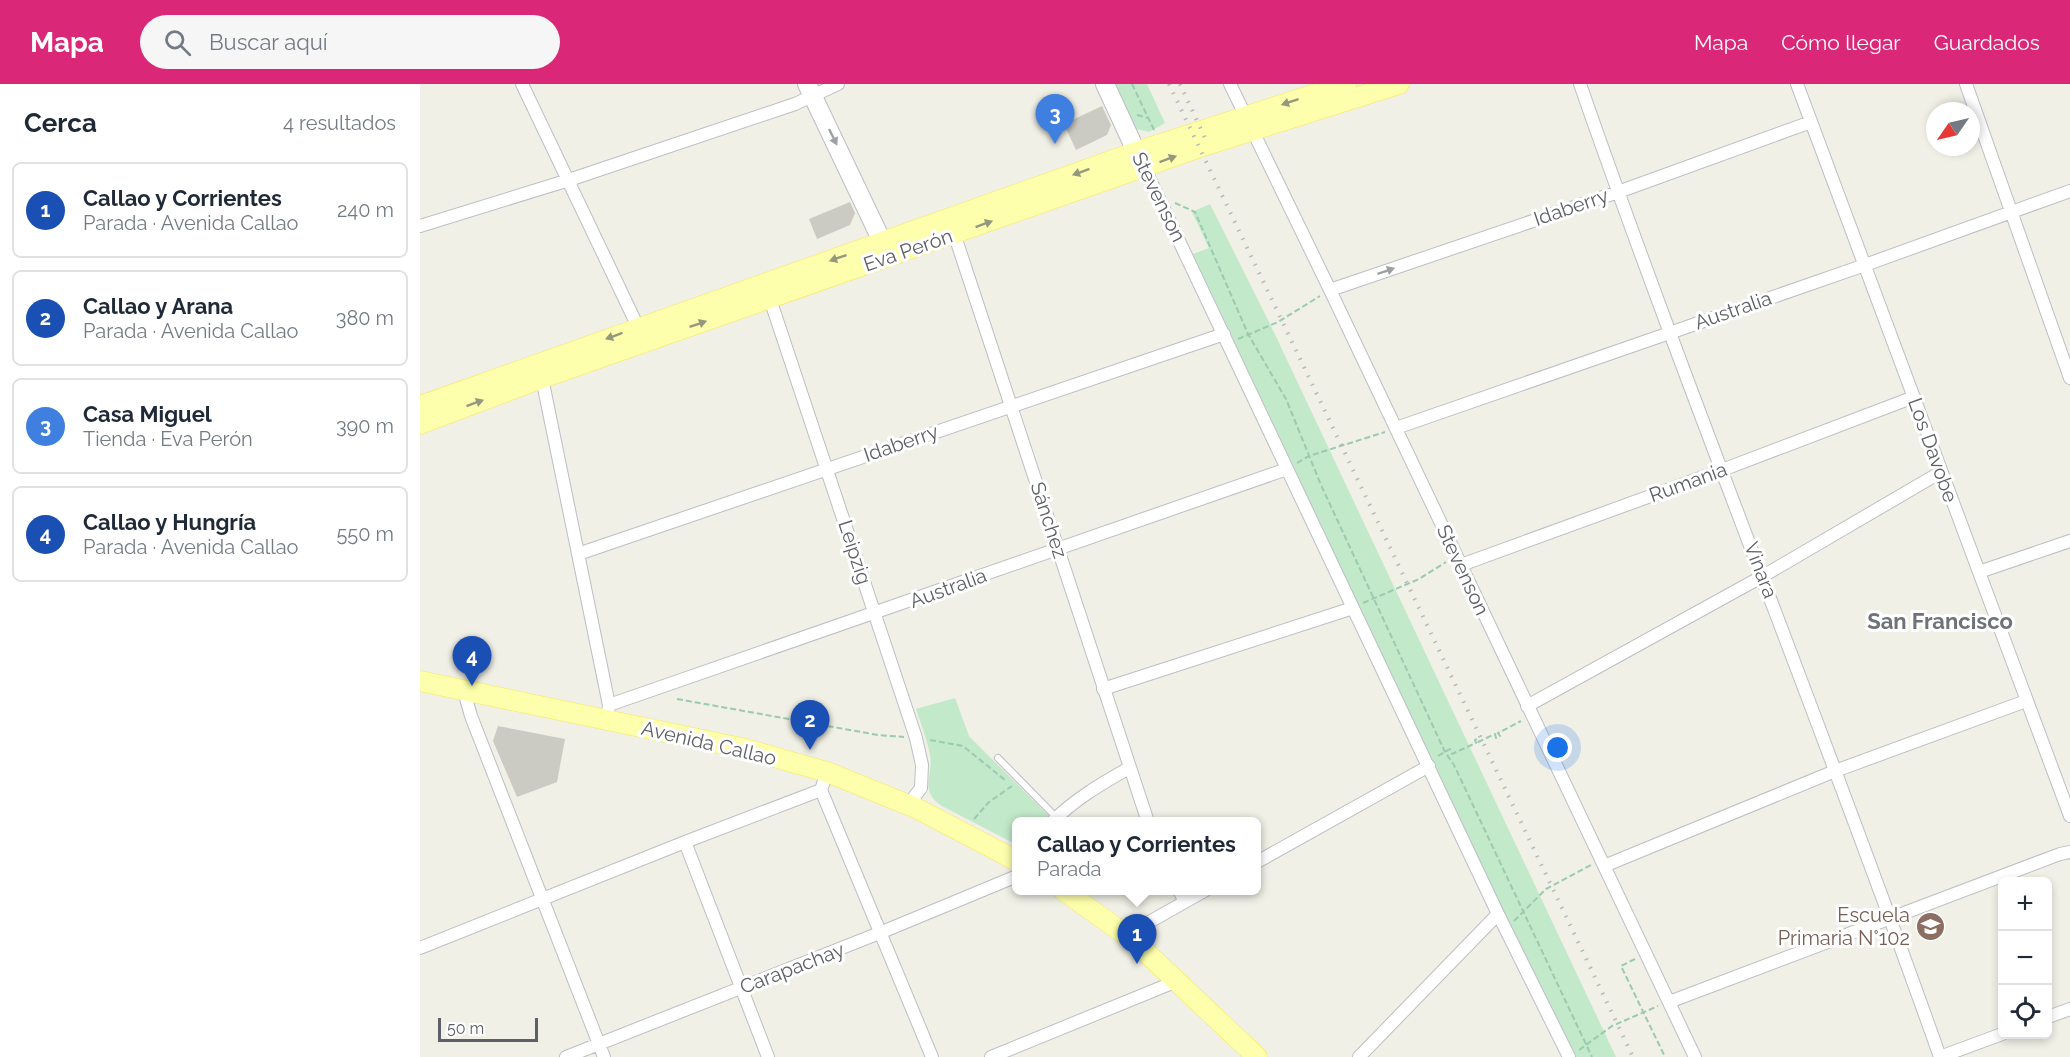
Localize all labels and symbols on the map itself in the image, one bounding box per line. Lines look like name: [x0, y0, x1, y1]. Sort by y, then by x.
pin: 3: [1036, 94, 1074, 144]
one-way arrow: [1281, 98, 1299, 107]
north arrow: [1926, 102, 1980, 156]
one-way arrow: [828, 128, 837, 145]
street label: Stevenson: [1127, 148, 1191, 246]
one-way arrow: [1159, 153, 1177, 163]
one-way arrow: [1072, 168, 1090, 178]
street label: Idaberry: [1531, 183, 1612, 231]
one-way arrow: [975, 219, 993, 228]
street label: Eva Perón: [860, 224, 956, 276]
one-way arrow: [829, 253, 847, 263]
one-way arrow: [1377, 266, 1395, 275]
street label: Australia: [1691, 286, 1775, 334]
one-way arrow: [689, 318, 707, 328]
one-way arrow: [605, 331, 623, 341]
street label: Los Davobe: [1903, 395, 1963, 506]
one-way arrow: [466, 398, 484, 407]
street label: Idaberry: [861, 419, 942, 467]
street label: Rumania: [1646, 457, 1730, 507]
street label: Sánchez: [1025, 479, 1073, 561]
street label: Leipzig: [833, 517, 877, 587]
street label: Stevenson: [1432, 521, 1494, 619]
street label: Vinara: [1739, 538, 1783, 602]
street label: Australia: [906, 563, 990, 613]
district label: San Francisco: [1867, 608, 2013, 634]
pin: 4: [452, 636, 492, 686]
pin: 2: [790, 700, 830, 750]
street label: Avenida Callao: [639, 716, 779, 770]
your location: [1543, 733, 1572, 762]
place label: Escuela Primaria N°102: [1778, 903, 1910, 950]
school or university icon: Escuela Primaria N°102: [1915, 910, 1947, 942]
pin: 1: [1118, 914, 1156, 964]
street label: Carapachay: [736, 937, 848, 999]
scale bar: [438, 1015, 538, 1042]

